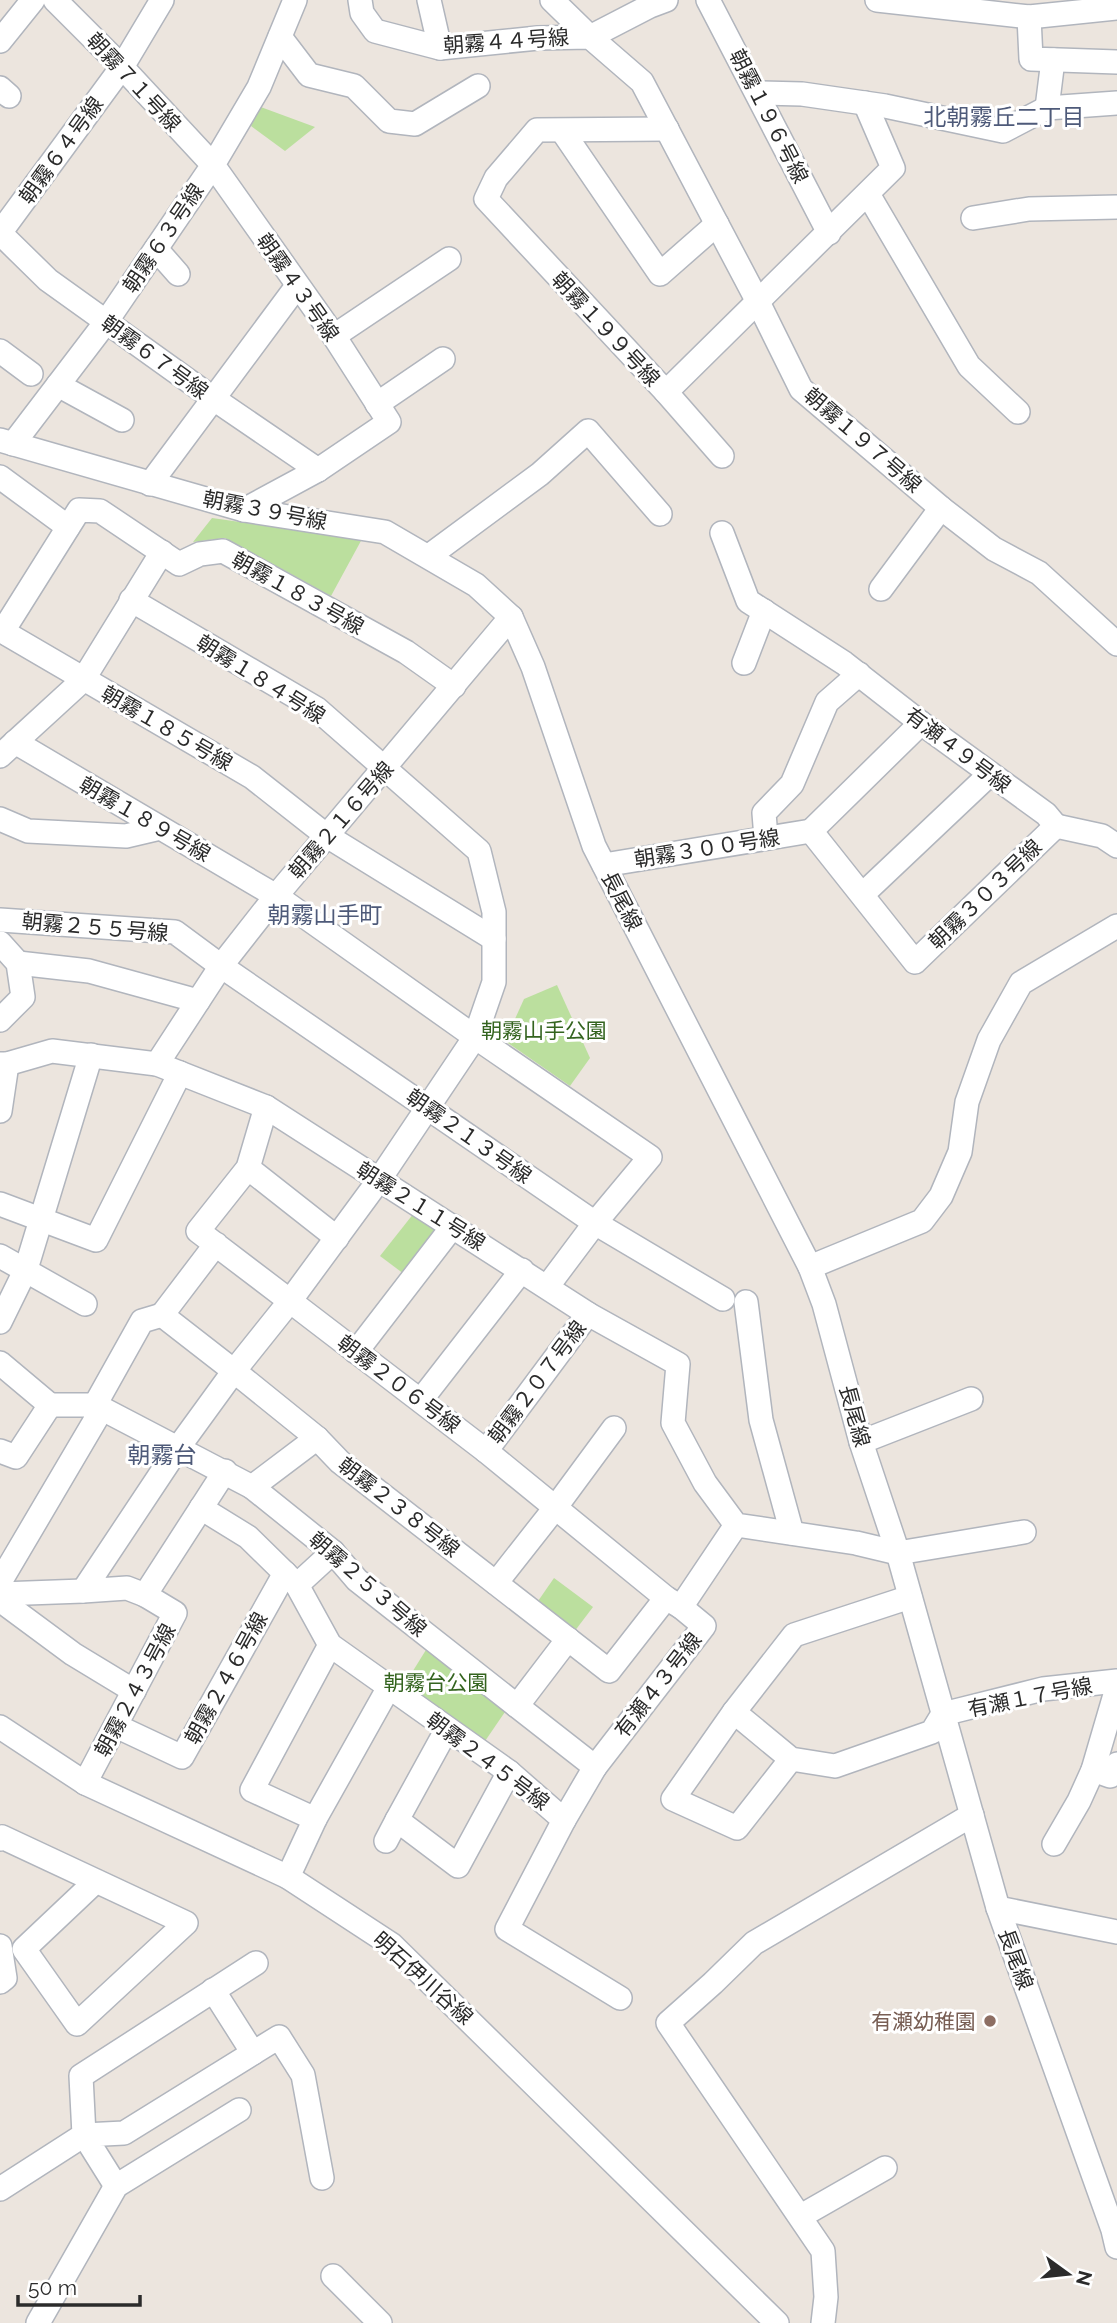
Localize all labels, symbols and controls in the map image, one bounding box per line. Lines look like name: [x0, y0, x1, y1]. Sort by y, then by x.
street label: 朝霧４４号線: [442, 24, 570, 58]
street label: 朝霧７１号線: [82, 27, 186, 137]
street label: 朝霧１９６号線: [724, 45, 814, 187]
street label: 朝霧６４号線: [14, 92, 108, 208]
district label: 北朝霧丘二丁目: [924, 103, 1085, 130]
street label: 朝霧６３号線: [117, 179, 209, 297]
street label: 朝霧４３号線: [252, 228, 344, 346]
street label: 朝霧１９９号線: [547, 267, 665, 391]
street label: 朝霧６７号線: [97, 310, 213, 404]
street label: 朝霧１９７号線: [799, 382, 927, 498]
street label: 朝霧３９号線: [201, 486, 329, 534]
street label: 朝霧１８３号線: [228, 546, 368, 640]
street label: 朝霧１８４号線: [192, 629, 330, 729]
street label: 朝霧１８５号線: [97, 680, 237, 776]
street label: 有瀬４９号線: [900, 702, 1016, 798]
street label: 朝霧２１６号線: [283, 756, 399, 884]
street label: 朝霧１８９号線: [75, 771, 215, 867]
street label: 朝霧３００号線: [632, 824, 782, 872]
street label: 朝霧３０３号線: [923, 834, 1047, 954]
street label: 長尾線: [597, 867, 647, 935]
district label: 朝霧山手町: [268, 901, 383, 928]
street label: 朝霧２５５号線: [21, 908, 169, 946]
park label: 朝霧山手公園: [481, 1018, 607, 1043]
street label: 朝霧２１３号線: [402, 1084, 536, 1188]
street label: 朝霧２１１号線: [352, 1156, 490, 1256]
street label: 朝霧２０７号線: [483, 1316, 591, 1448]
street label: 朝霧２０６号線: [333, 1330, 465, 1438]
street label: 長尾線: [835, 1382, 875, 1450]
district label: 朝霧台: [128, 1441, 197, 1468]
street label: 朝霧２３８号線: [333, 1452, 465, 1562]
street label: 朝霧２５３号線: [304, 1526, 432, 1642]
street label: 朝霧２４６号線: [179, 1608, 273, 1748]
street label: 朝霧２４３号線: [89, 1619, 181, 1761]
street label: 有瀬４３号線: [609, 1628, 707, 1742]
park label: 朝霧台公園: [384, 1670, 489, 1695]
street label: 有瀬１７号線: [966, 1673, 1094, 1721]
street label: 朝霧２４５号線: [422, 1707, 554, 1815]
street label: 長尾線: [993, 1925, 1039, 1993]
street label: 明石伊川谷線: [368, 1927, 478, 2029]
place label: 有瀬幼稚園: [871, 2009, 976, 2034]
marker: 有瀬幼稚園: [982, 2013, 998, 2029]
north arrow: [1033, 2239, 1103, 2309]
scale bar: [18, 2264, 140, 2308]
text: N: [1072, 2269, 1097, 2288]
text: 50 m: [28, 2275, 77, 2300]

